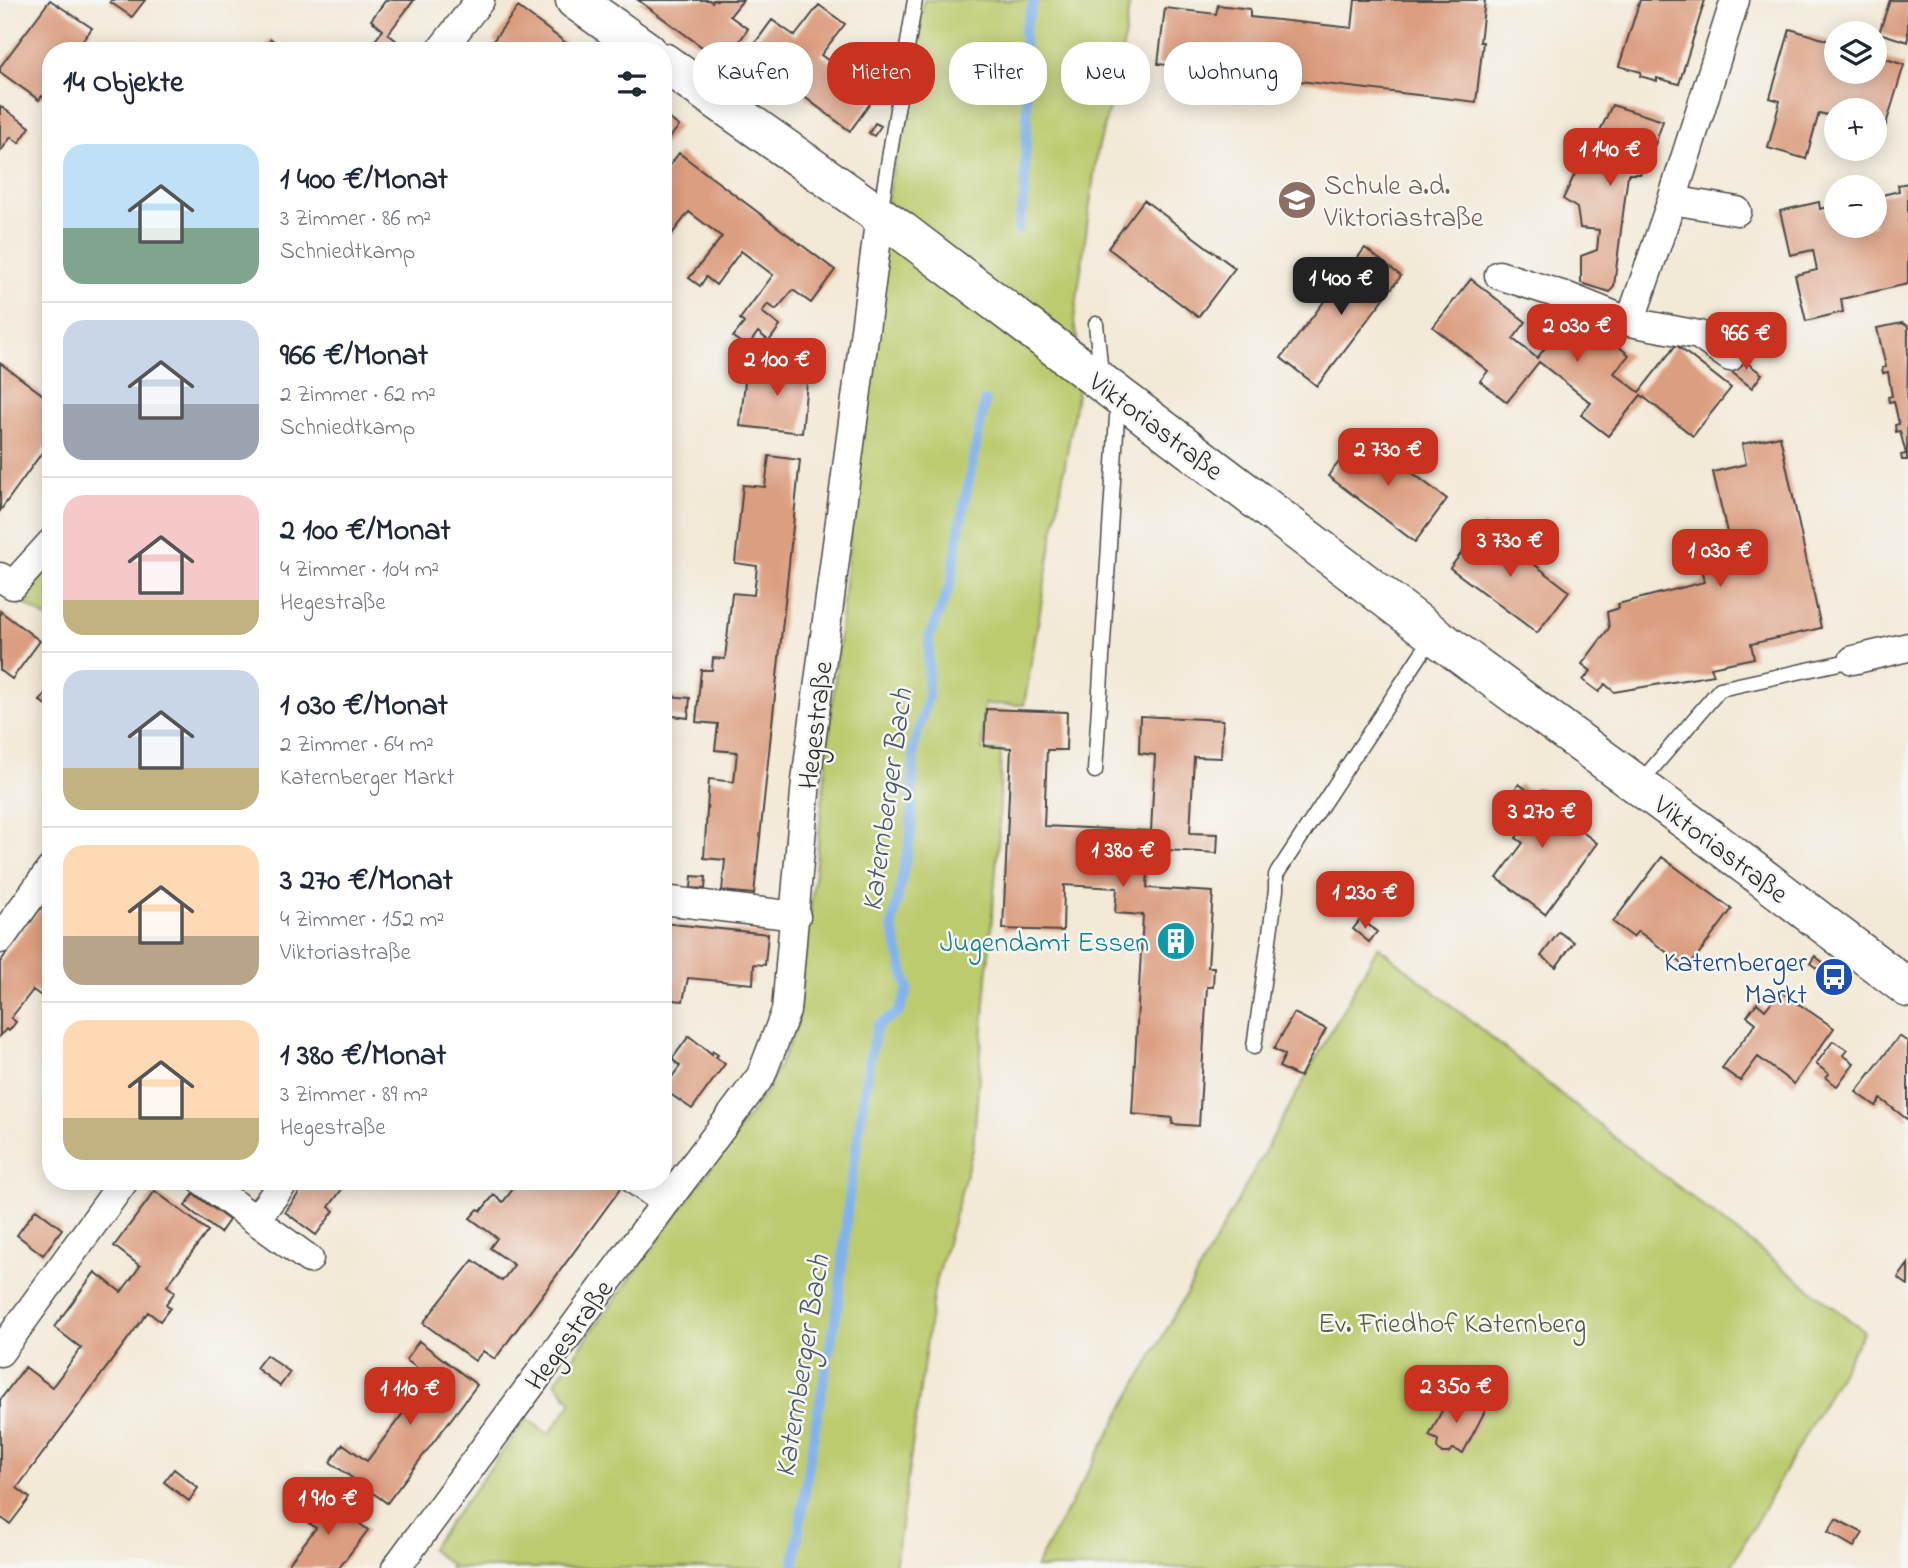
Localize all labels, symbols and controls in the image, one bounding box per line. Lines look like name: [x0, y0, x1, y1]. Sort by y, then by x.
map controls: [1824, 21, 1887, 238]
button: layers: [1824, 21, 1887, 84]
chip: Kaufen: [693, 42, 813, 105]
chip: Mieten: [827, 42, 935, 105]
chip: Filter: [949, 42, 1047, 105]
chip: Neu: [1061, 42, 1150, 105]
chip: Wohnung: [1164, 42, 1302, 105]
text: 14 Objekte: [63, 62, 183, 106]
icon: filters: [613, 65, 651, 103]
button: +: [1824, 98, 1887, 161]
pin: 1 140 €: [1545, 128, 1675, 188]
text: 1 140 €: [1579, 134, 1641, 167]
text: 1 400 €/Monat: [280, 159, 448, 203]
place label: Schule a.d. Viktoriastraße: [1323, 167, 1484, 240]
icon: home: [119, 172, 203, 256]
button: −: [1824, 175, 1887, 238]
school or university icon: Schule a.d. Viktoriastraße: [1276, 179, 1318, 221]
text: 3 Zimmer · 86 m²: [280, 203, 431, 236]
text: Schniedtkamp: [280, 236, 415, 269]
pin: 1 400 €: [1276, 258, 1406, 317]
text: 1 400 €: [1309, 263, 1373, 296]
pin: 2 030 €: [1512, 304, 1642, 364]
text: 2 030 €: [1543, 310, 1611, 343]
pin: 966 €: [1697, 312, 1795, 372]
text: 966 €: [1722, 318, 1770, 351]
text: 966 €/Monat: [280, 335, 428, 379]
pin: 2 100 €: [712, 338, 842, 398]
text: 2 100 €: [744, 344, 810, 377]
icon: home: [119, 348, 203, 432]
street label: Viktoriastraße: [1078, 363, 1231, 492]
text: 2 Zimmer · 62 m²: [280, 379, 436, 412]
text: Schniedtkamp: [280, 412, 415, 445]
pin: 2 730 €: [1323, 428, 1453, 488]
text: 2 730 €: [1354, 434, 1422, 467]
text: 2 100 €/Monat: [280, 510, 450, 554]
pin: 3 730 €: [1445, 520, 1575, 579]
icon: home: [119, 523, 203, 607]
text: 3 730 €: [1477, 525, 1543, 558]
pin: 1 030 €: [1655, 530, 1785, 589]
text: 1 030 €: [1688, 535, 1752, 568]
text: 4 Zimmer · 104 m²: [280, 554, 439, 587]
text: Hegestraße: [280, 587, 386, 620]
street label: Hegestraße: [789, 659, 846, 792]
text: 1 030 €/Monat: [280, 685, 448, 729]
water label: Katernberger Bach: [852, 685, 926, 915]
icon: home: [119, 698, 203, 782]
text: 2 Zimmer · 64 m²: [280, 729, 434, 762]
text: Katernberger Markt: [280, 762, 455, 795]
street label: Viktoriastraße: [1643, 786, 1796, 915]
pin: 3 270 €: [1477, 790, 1607, 850]
text: 3 270 €: [1508, 796, 1576, 829]
pin: 1 380 €: [1058, 830, 1188, 889]
text: 1 380 €: [1092, 835, 1154, 868]
text: 3 270 €/Monat: [280, 860, 453, 904]
pin: 1 230 €: [1300, 872, 1430, 931]
icon: home: [119, 873, 203, 957]
text: 1 230 €: [1332, 877, 1398, 910]
text: 4 Zimmer · 152 m²: [280, 904, 444, 937]
building icon: Jugendamt Essen: [1155, 920, 1197, 962]
place label: Jugendamt Essen: [940, 924, 1149, 965]
text: Viktoriastraße: [280, 937, 411, 970]
place label: Katernberger Markt: [1664, 944, 1807, 1017]
bus stop icon: Katernberger Markt: [1813, 956, 1855, 998]
text: 1 380 €/Monat: [280, 1035, 446, 1079]
icon: home: [119, 1048, 203, 1132]
text: 3 Zimmer · 89 m²: [280, 1079, 428, 1112]
text: Hegestraße: [280, 1112, 386, 1145]
water label: Katernberger Bach: [765, 1251, 843, 1481]
street label: Hegestraße: [516, 1272, 625, 1400]
park label: Ev. Friedhof Katernberg: [1318, 1305, 1586, 1346]
pin: 2 350 €: [1391, 1366, 1521, 1425]
pin: 1 110 €: [345, 1368, 475, 1427]
text: 2 350 €: [1420, 1371, 1492, 1404]
text: 1 110 €: [380, 1373, 440, 1406]
pin: 1 910 €: [263, 1478, 393, 1537]
text: 1 910 €: [298, 1483, 358, 1516]

